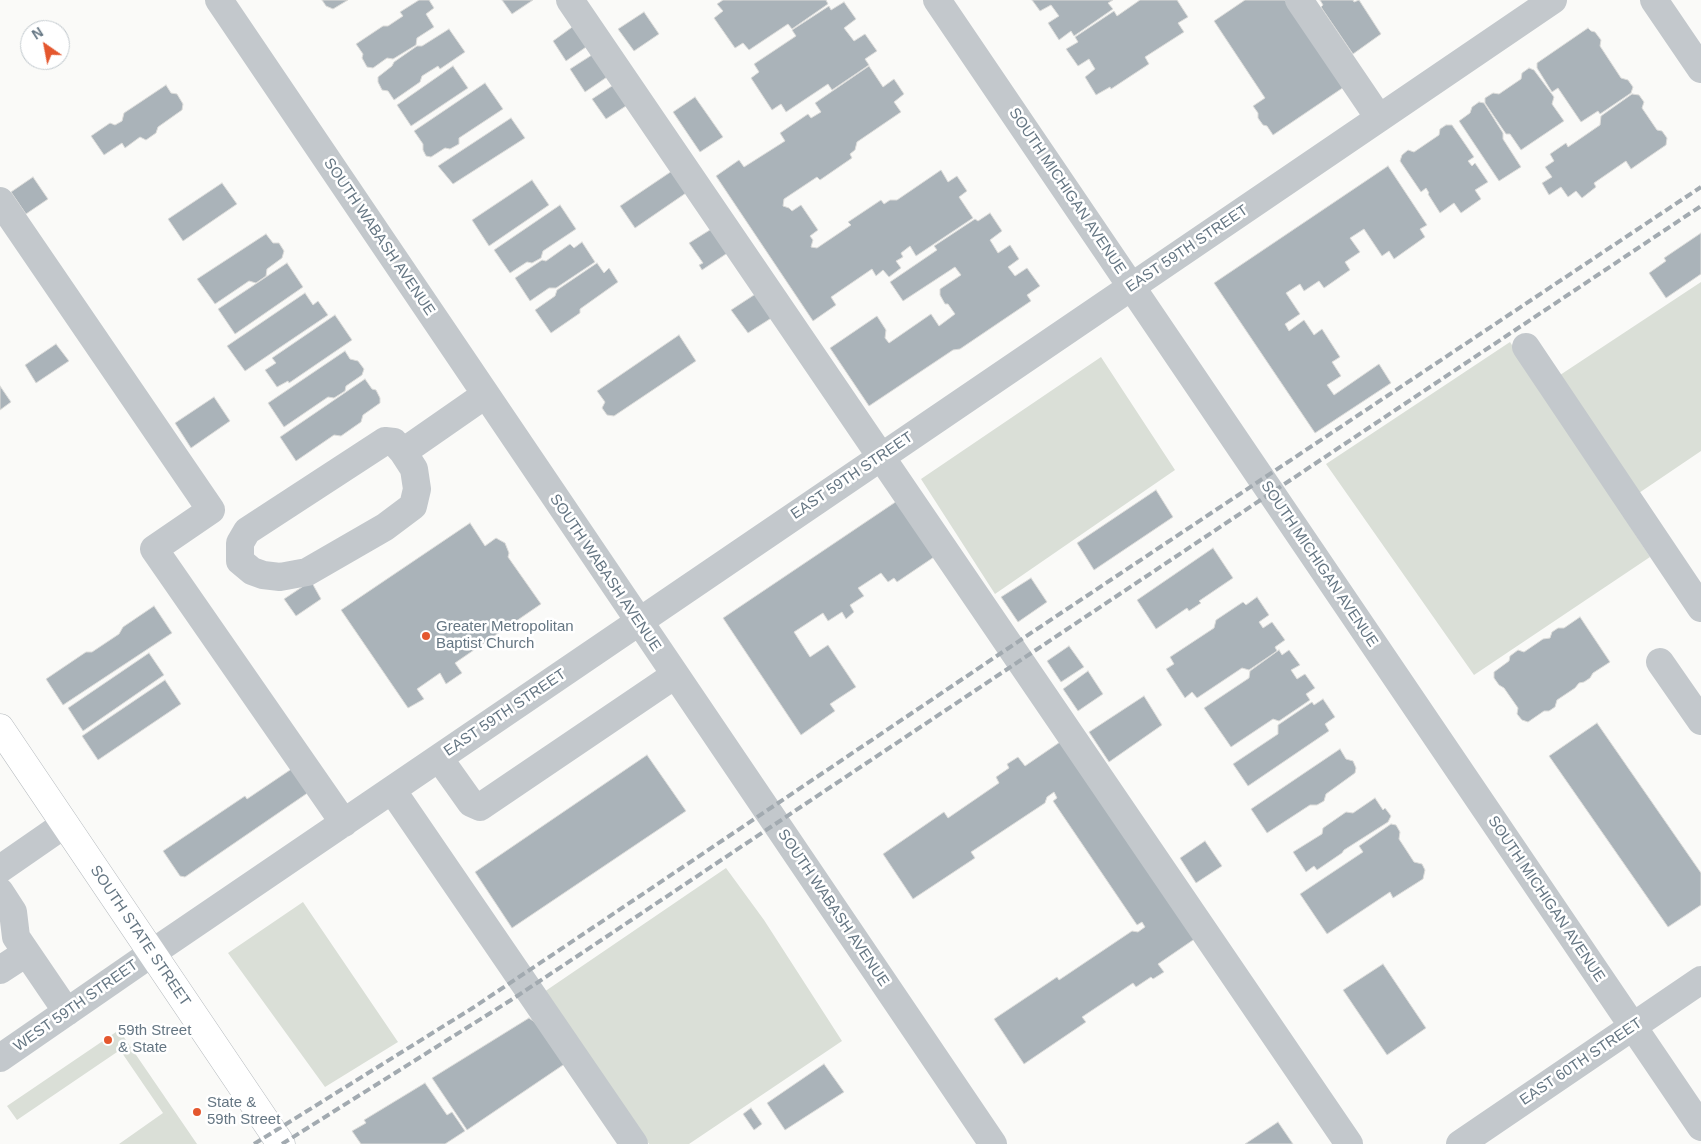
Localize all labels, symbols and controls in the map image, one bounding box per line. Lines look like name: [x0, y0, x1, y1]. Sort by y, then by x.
north arrow: [20, 20, 70, 70]
text: N: [29, 24, 46, 43]
street label: SOUTH MICHIGAN AVENUE: [1005, 105, 1129, 277]
street label: SOUTH WABASH AVENUE: [320, 155, 438, 319]
street label: EAST 59TH STREET: [1123, 201, 1251, 297]
street label: EAST 59TH STREET: [788, 428, 916, 524]
street label: SOUTH MICHIGAN AVENUE: [1257, 478, 1381, 650]
street label: SOUTH WABASH AVENUE: [546, 491, 664, 655]
place label: Greater Metropolitan Baptist Church: [436, 618, 574, 653]
marker: Greater Metropolitan Baptist Church: [420, 630, 432, 642]
street label: EAST 59TH STREET: [441, 665, 569, 761]
street label: SOUTH MICHIGAN AVENUE: [1484, 813, 1608, 985]
street label: SOUTH WABASH AVENUE: [774, 826, 892, 990]
street label: SOUTH STATE STREET: [86, 862, 194, 1010]
street label: WEST 59TH STREET: [10, 956, 142, 1056]
street label: EAST 60TH STREET: [1517, 1014, 1645, 1110]
place label: 59th Street & State: [118, 1022, 191, 1057]
marker: 59th Street & State: [102, 1034, 114, 1046]
place label: State & 59th Street: [207, 1094, 280, 1129]
marker: State & 59th Street: [191, 1106, 203, 1118]

